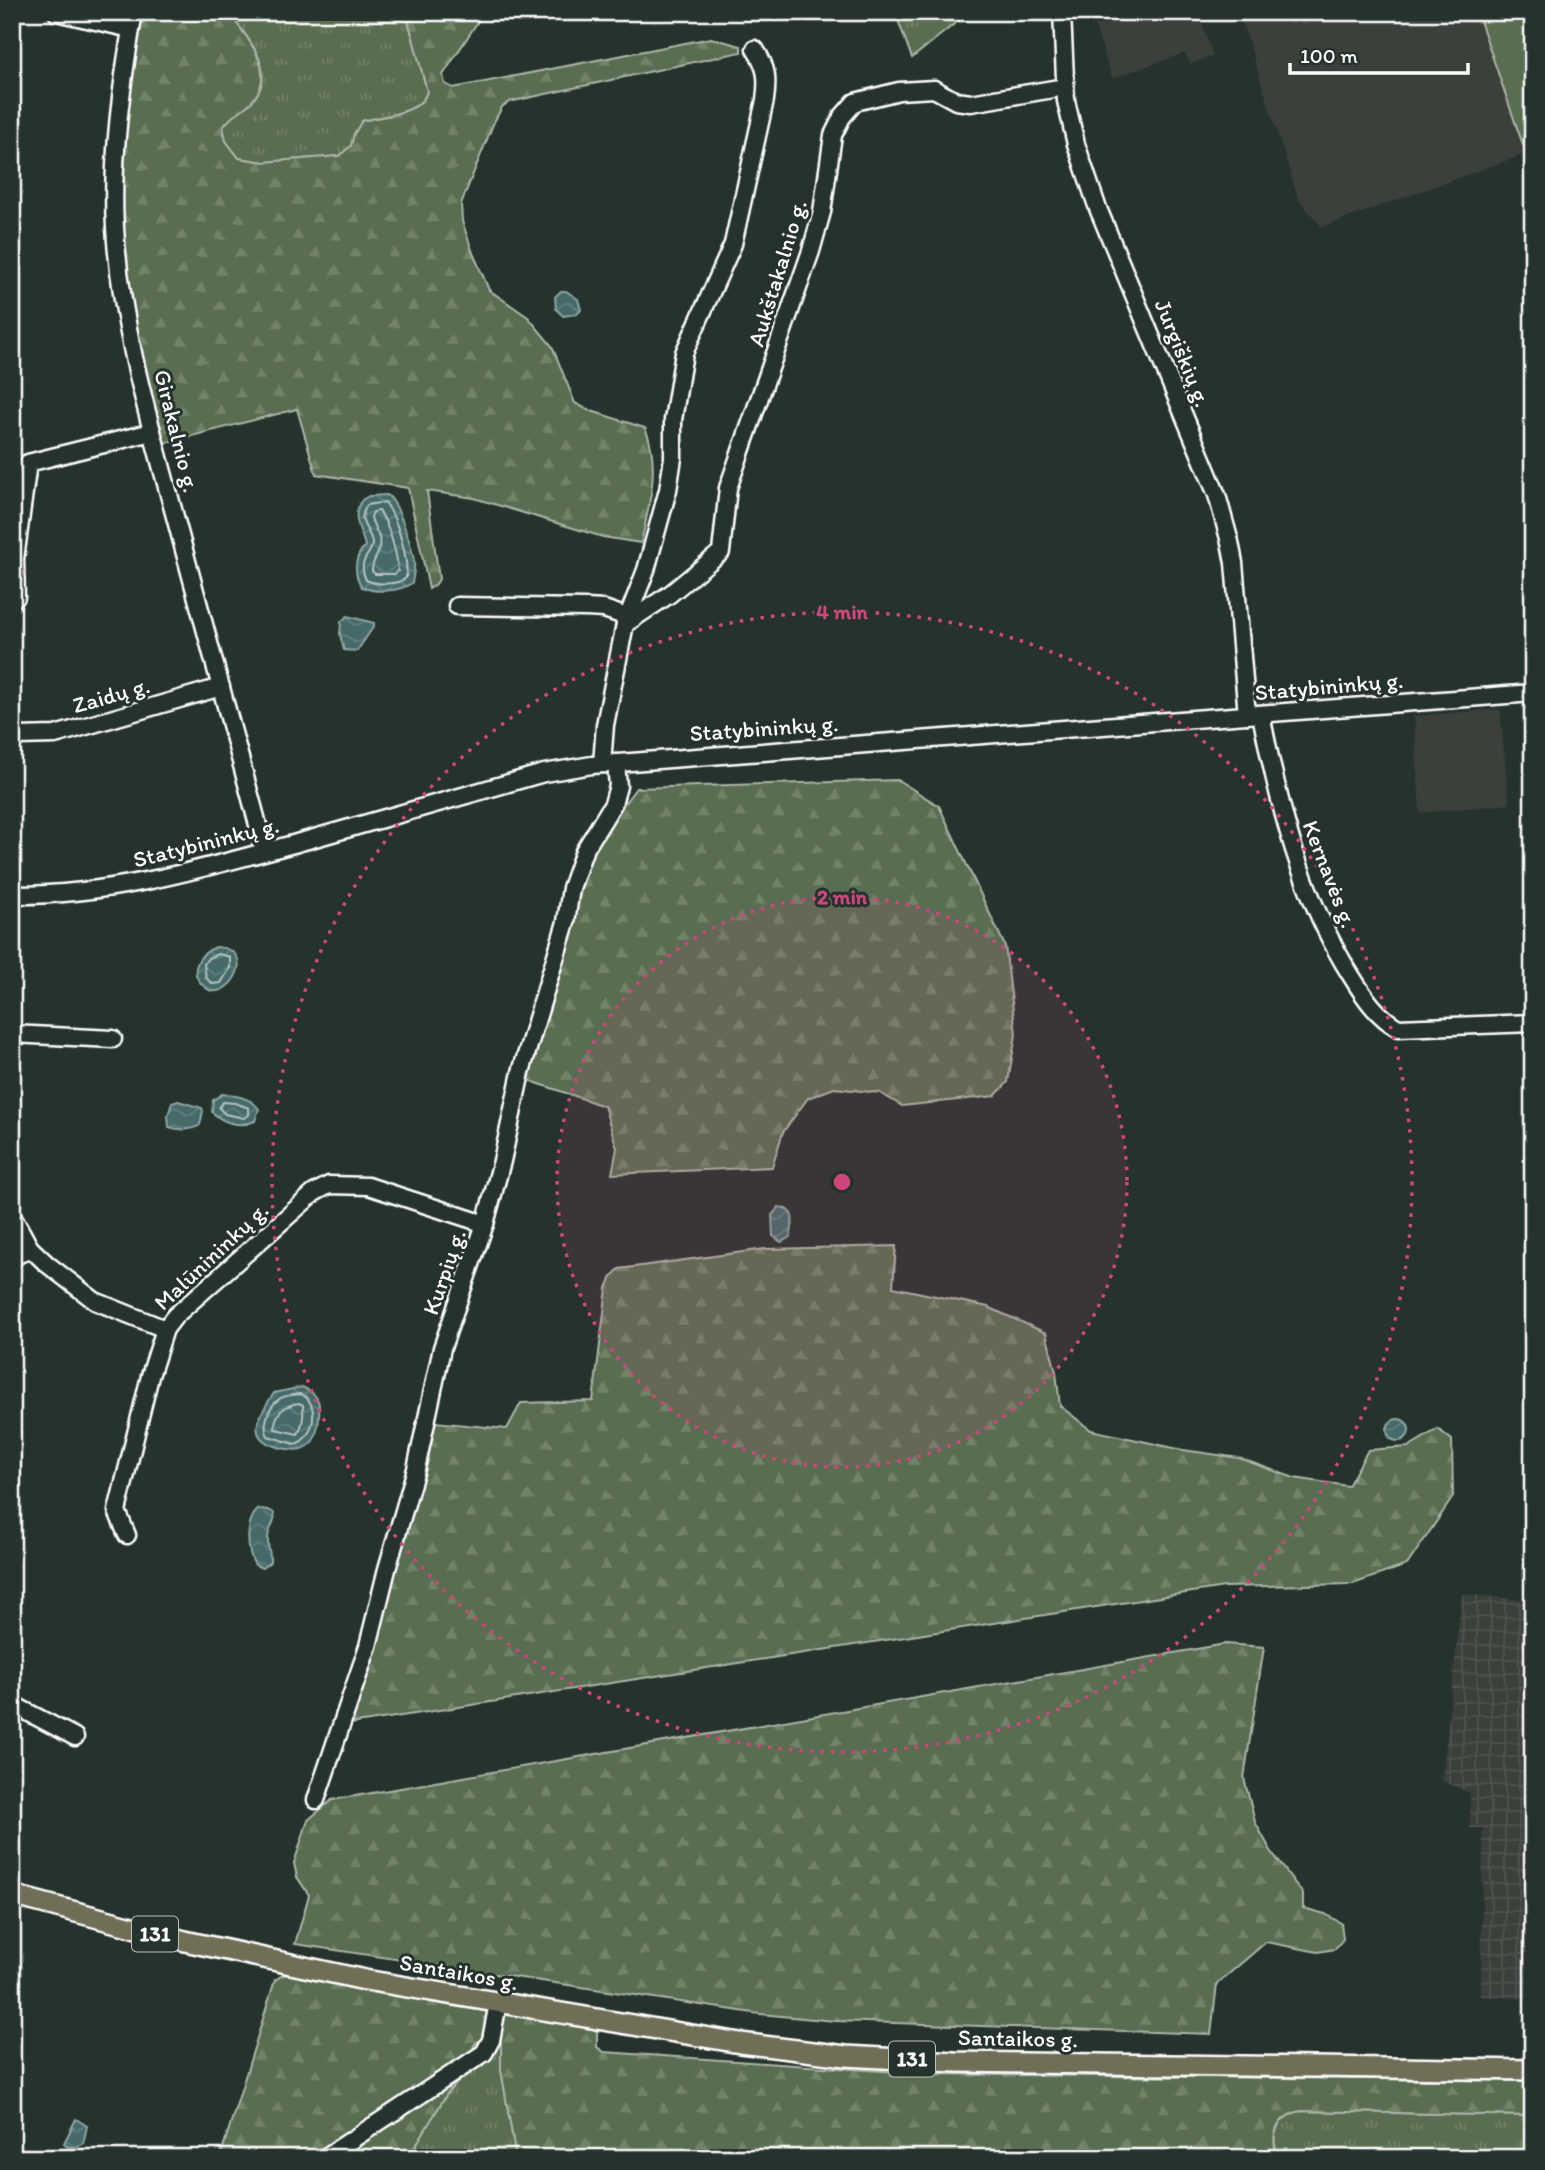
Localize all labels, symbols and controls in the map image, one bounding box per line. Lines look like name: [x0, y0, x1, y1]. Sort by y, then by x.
scale bar: [1290, 32, 1468, 76]
text: 100 m: [1300, 43, 1358, 68]
street label: Aukštakalnio g.: [741, 196, 813, 350]
street label: Jurgiškių g.: [1149, 295, 1217, 411]
street label: Girakalnio g.: [148, 367, 206, 495]
text: 4 min: [816, 599, 869, 624]
street label: Statybininkų g.: [1253, 666, 1405, 706]
street label: Zaidų g.: [69, 671, 153, 719]
street label: Statybininkų g.: [689, 709, 839, 747]
street label: Statybininkų g.: [130, 810, 282, 874]
street label: Kernavės g.: [1297, 816, 1363, 932]
text: 2 min: [817, 884, 868, 909]
centre of rings: [830, 1170, 854, 1194]
street label: Malūnininkų g.: [148, 1196, 274, 1316]
street label: Kurpių g.: [416, 1225, 472, 1319]
road number: 131: [132, 1916, 178, 1952]
street label: Santaikos g.: [397, 1948, 521, 1996]
street label: Santaikos g.: [958, 2023, 1078, 2053]
road number: 131: [889, 2042, 935, 2076]

